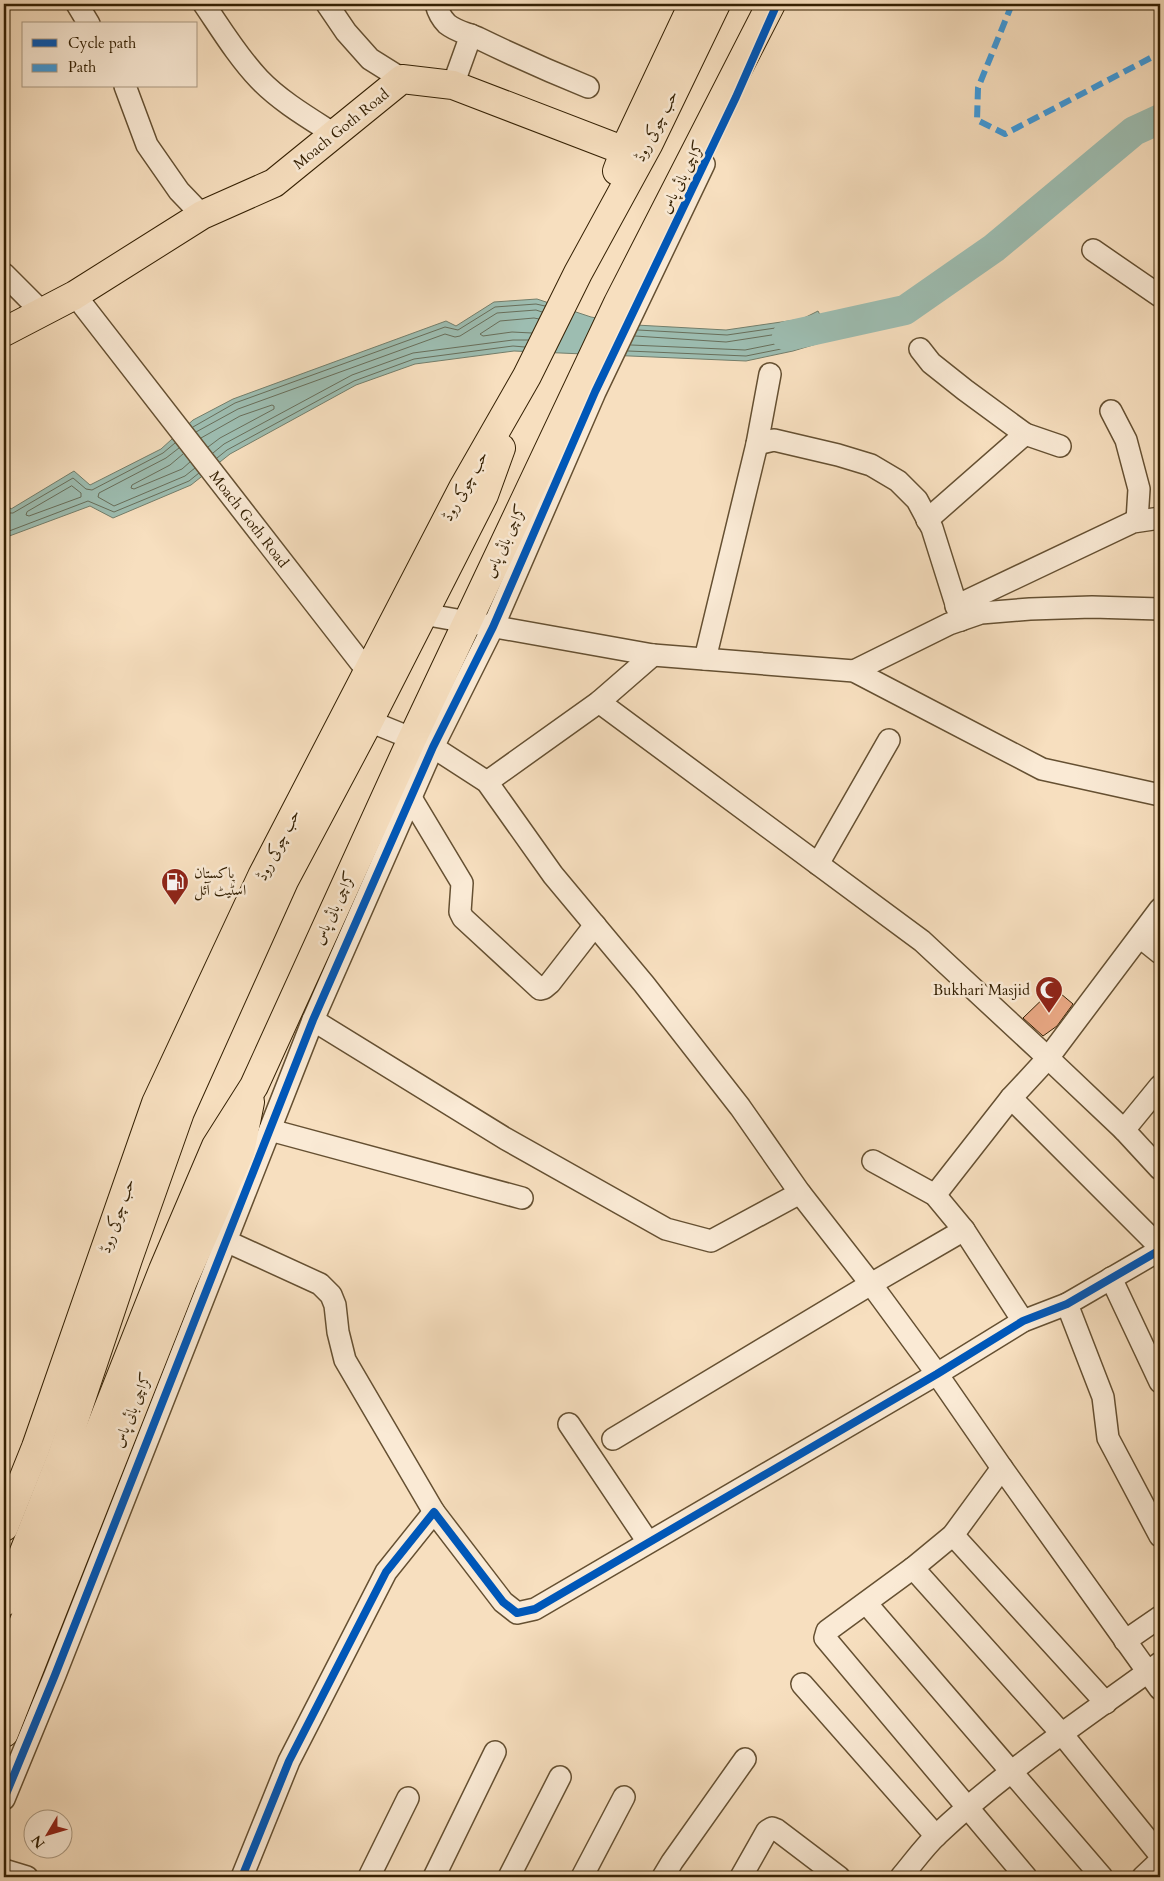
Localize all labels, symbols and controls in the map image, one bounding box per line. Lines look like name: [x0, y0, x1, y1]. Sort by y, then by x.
legend: [22, 22, 198, 88]
text: Cycle path: [68, 33, 137, 53]
text: Path: [68, 57, 97, 77]
street label: Moach Goth Road: [289, 84, 393, 174]
street label: حب چوکی روڈ: [630, 87, 682, 165]
street label: کراچی بائی پاس: [655, 137, 710, 217]
street label: حب چوکی روڈ: [437, 447, 493, 525]
street label: Moach Goth Road: [205, 466, 293, 572]
street label: کراچی بائی پاس: [479, 501, 532, 581]
street label: حب چوکی روڈ: [252, 806, 304, 884]
place label: پاکستان اسٹیٹ آئل: [194, 863, 246, 901]
fuel station icon: پاکستان اسٹیٹ آئل: [160, 867, 190, 906]
street label: کراچی بائی پاس: [308, 868, 361, 948]
mosque icon: Bukhari Masjid: [1034, 975, 1064, 1014]
place label: Bukhari Masjid: [933, 980, 1030, 1000]
street label: حب چوکی روڈ: [95, 1176, 139, 1256]
street label: کراچی بائی پاس: [108, 1370, 157, 1451]
north arrow: [22, 1808, 72, 1858]
text: N: [27, 1831, 49, 1852]

